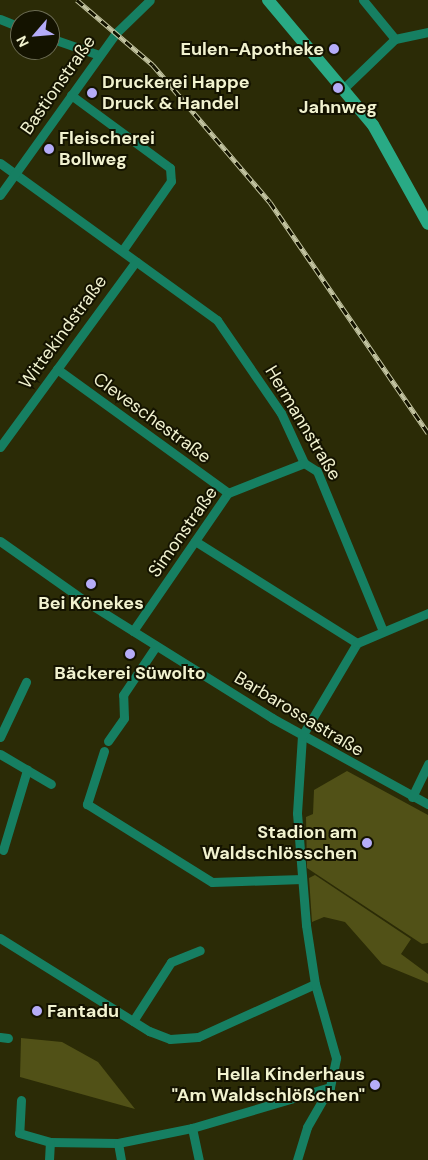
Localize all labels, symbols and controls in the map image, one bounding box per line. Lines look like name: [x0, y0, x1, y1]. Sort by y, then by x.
north arrow: [10, 10, 60, 60]
street label: Bastionstraße: [16, 31, 100, 139]
text: N: [12, 33, 33, 50]
place label: Eulen-Apotheke: [180, 38, 324, 60]
marker: Eulen-Apotheke: [328, 43, 340, 55]
place label: Druckerei Happe Druck & Handel: [102, 72, 250, 115]
marker: Jahnweg: [332, 82, 344, 94]
marker: Druckerei Happe Druck & Handel: [86, 87, 98, 99]
place label: Jahnweg: [299, 96, 377, 118]
place label: Fleischerei Bollweg: [59, 128, 155, 170]
marker: Fleischerei Bollweg: [43, 143, 55, 155]
street label: Wittekindstraße: [15, 271, 111, 393]
street label: Hermannstraße: [260, 362, 346, 484]
street label: Cleveschestraße: [89, 368, 215, 468]
street label: Simonstraße: [144, 482, 222, 582]
marker: Bei Könekes: [85, 578, 97, 590]
place label: Bei Könekes: [38, 592, 144, 614]
marker: Bäckerei Süwolto: [124, 648, 136, 660]
place label: Bäckerei Süwolto: [54, 662, 206, 684]
street label: Barbarossastraße: [230, 667, 368, 761]
place label: Stadion am Waldschlösschen: [202, 822, 357, 864]
marker: Stadion am Waldschlösschen: [361, 837, 373, 849]
place label: Fantadu: [47, 1000, 119, 1022]
marker: Fantadu: [31, 1005, 43, 1017]
place label: Hella Kinderhaus "Am Waldschlößchen": [171, 1064, 365, 1106]
marker: Hella Kinderhaus "Am Waldschlößchen": [369, 1079, 381, 1091]

